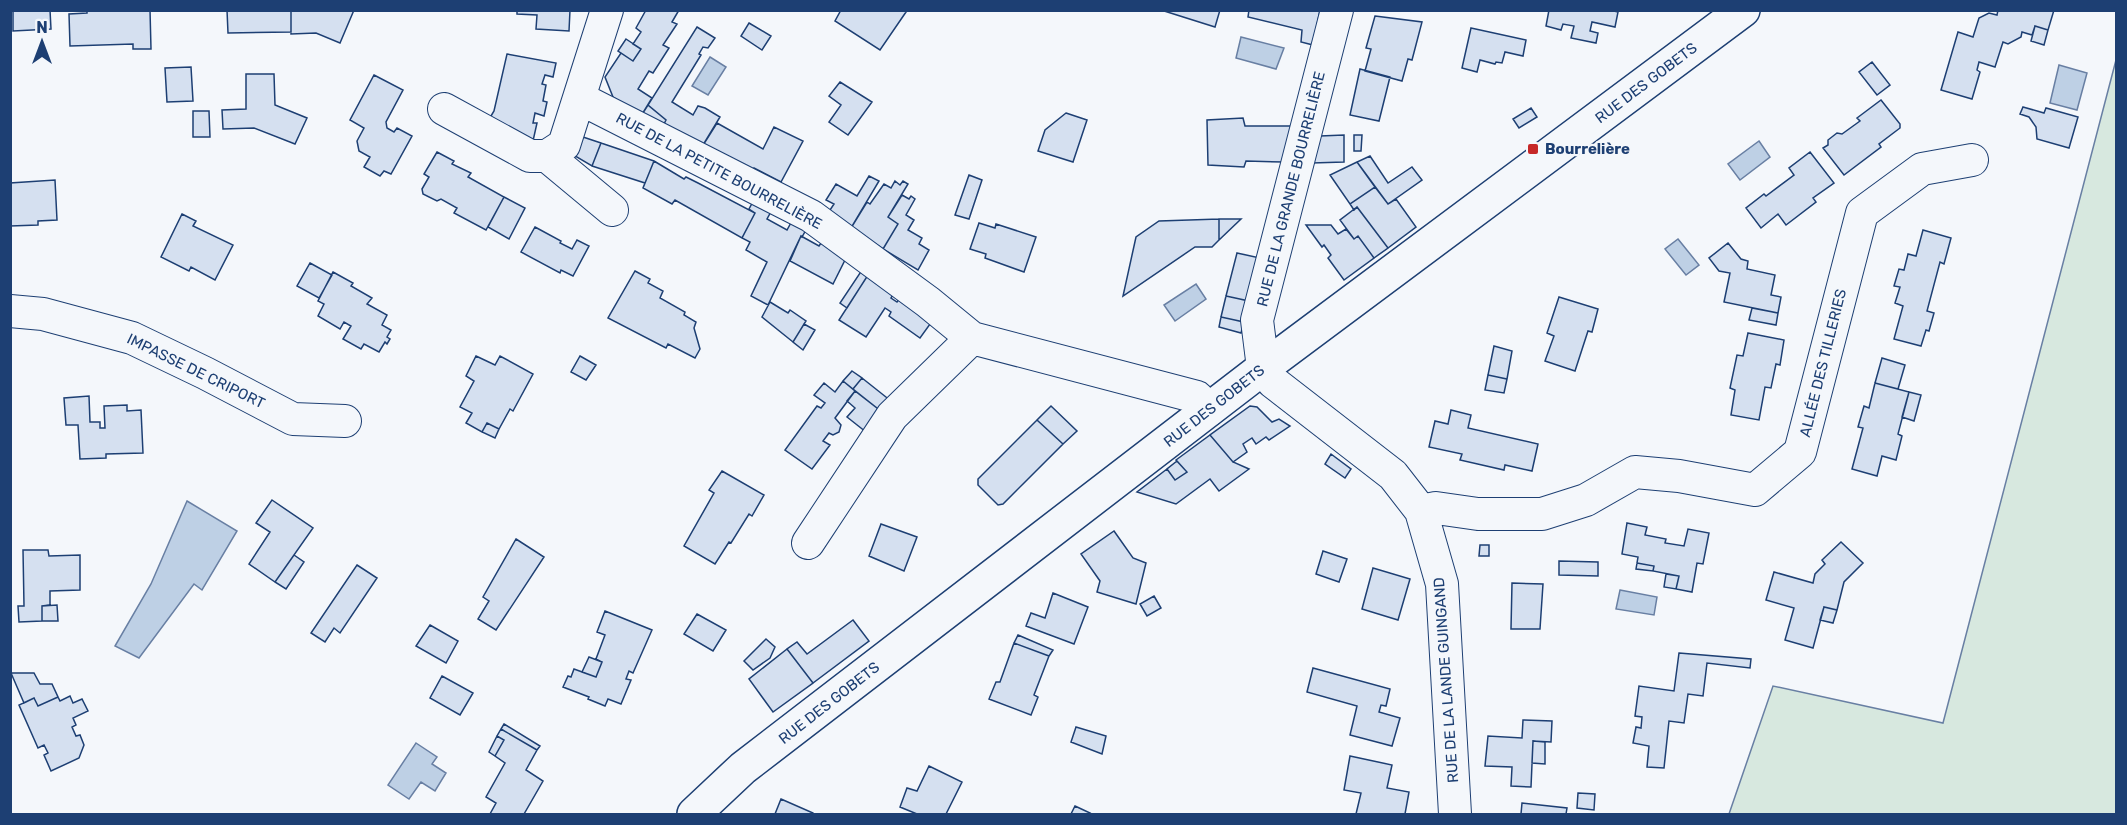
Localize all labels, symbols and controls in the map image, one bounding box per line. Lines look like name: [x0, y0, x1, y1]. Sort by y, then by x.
north arrow: [12, 12, 72, 72]
text: N: [36, 18, 48, 37]
street label: RUE DES GOBETS: [1591, 39, 1701, 127]
street label: RUE DE LA GRANDE BOURRELIÈRE: [1253, 70, 1329, 308]
street label: RUE DE LA PETITE BOURRELIÈRE: [613, 109, 825, 233]
place label: Bourrelière: [1545, 140, 1630, 158]
marker: Bourrelière: [1526, 142, 1540, 156]
street label: ALLÉE DES TILLERIES: [1796, 287, 1850, 439]
street label: IMPASSE DE CRIPORT: [124, 330, 268, 412]
street label: RUE DES GOBETS: [1160, 361, 1268, 451]
street label: RUE DE LA LANDE GUINGAND: [1430, 577, 1462, 783]
street label: RUE DES GOBETS: [775, 658, 883, 748]

